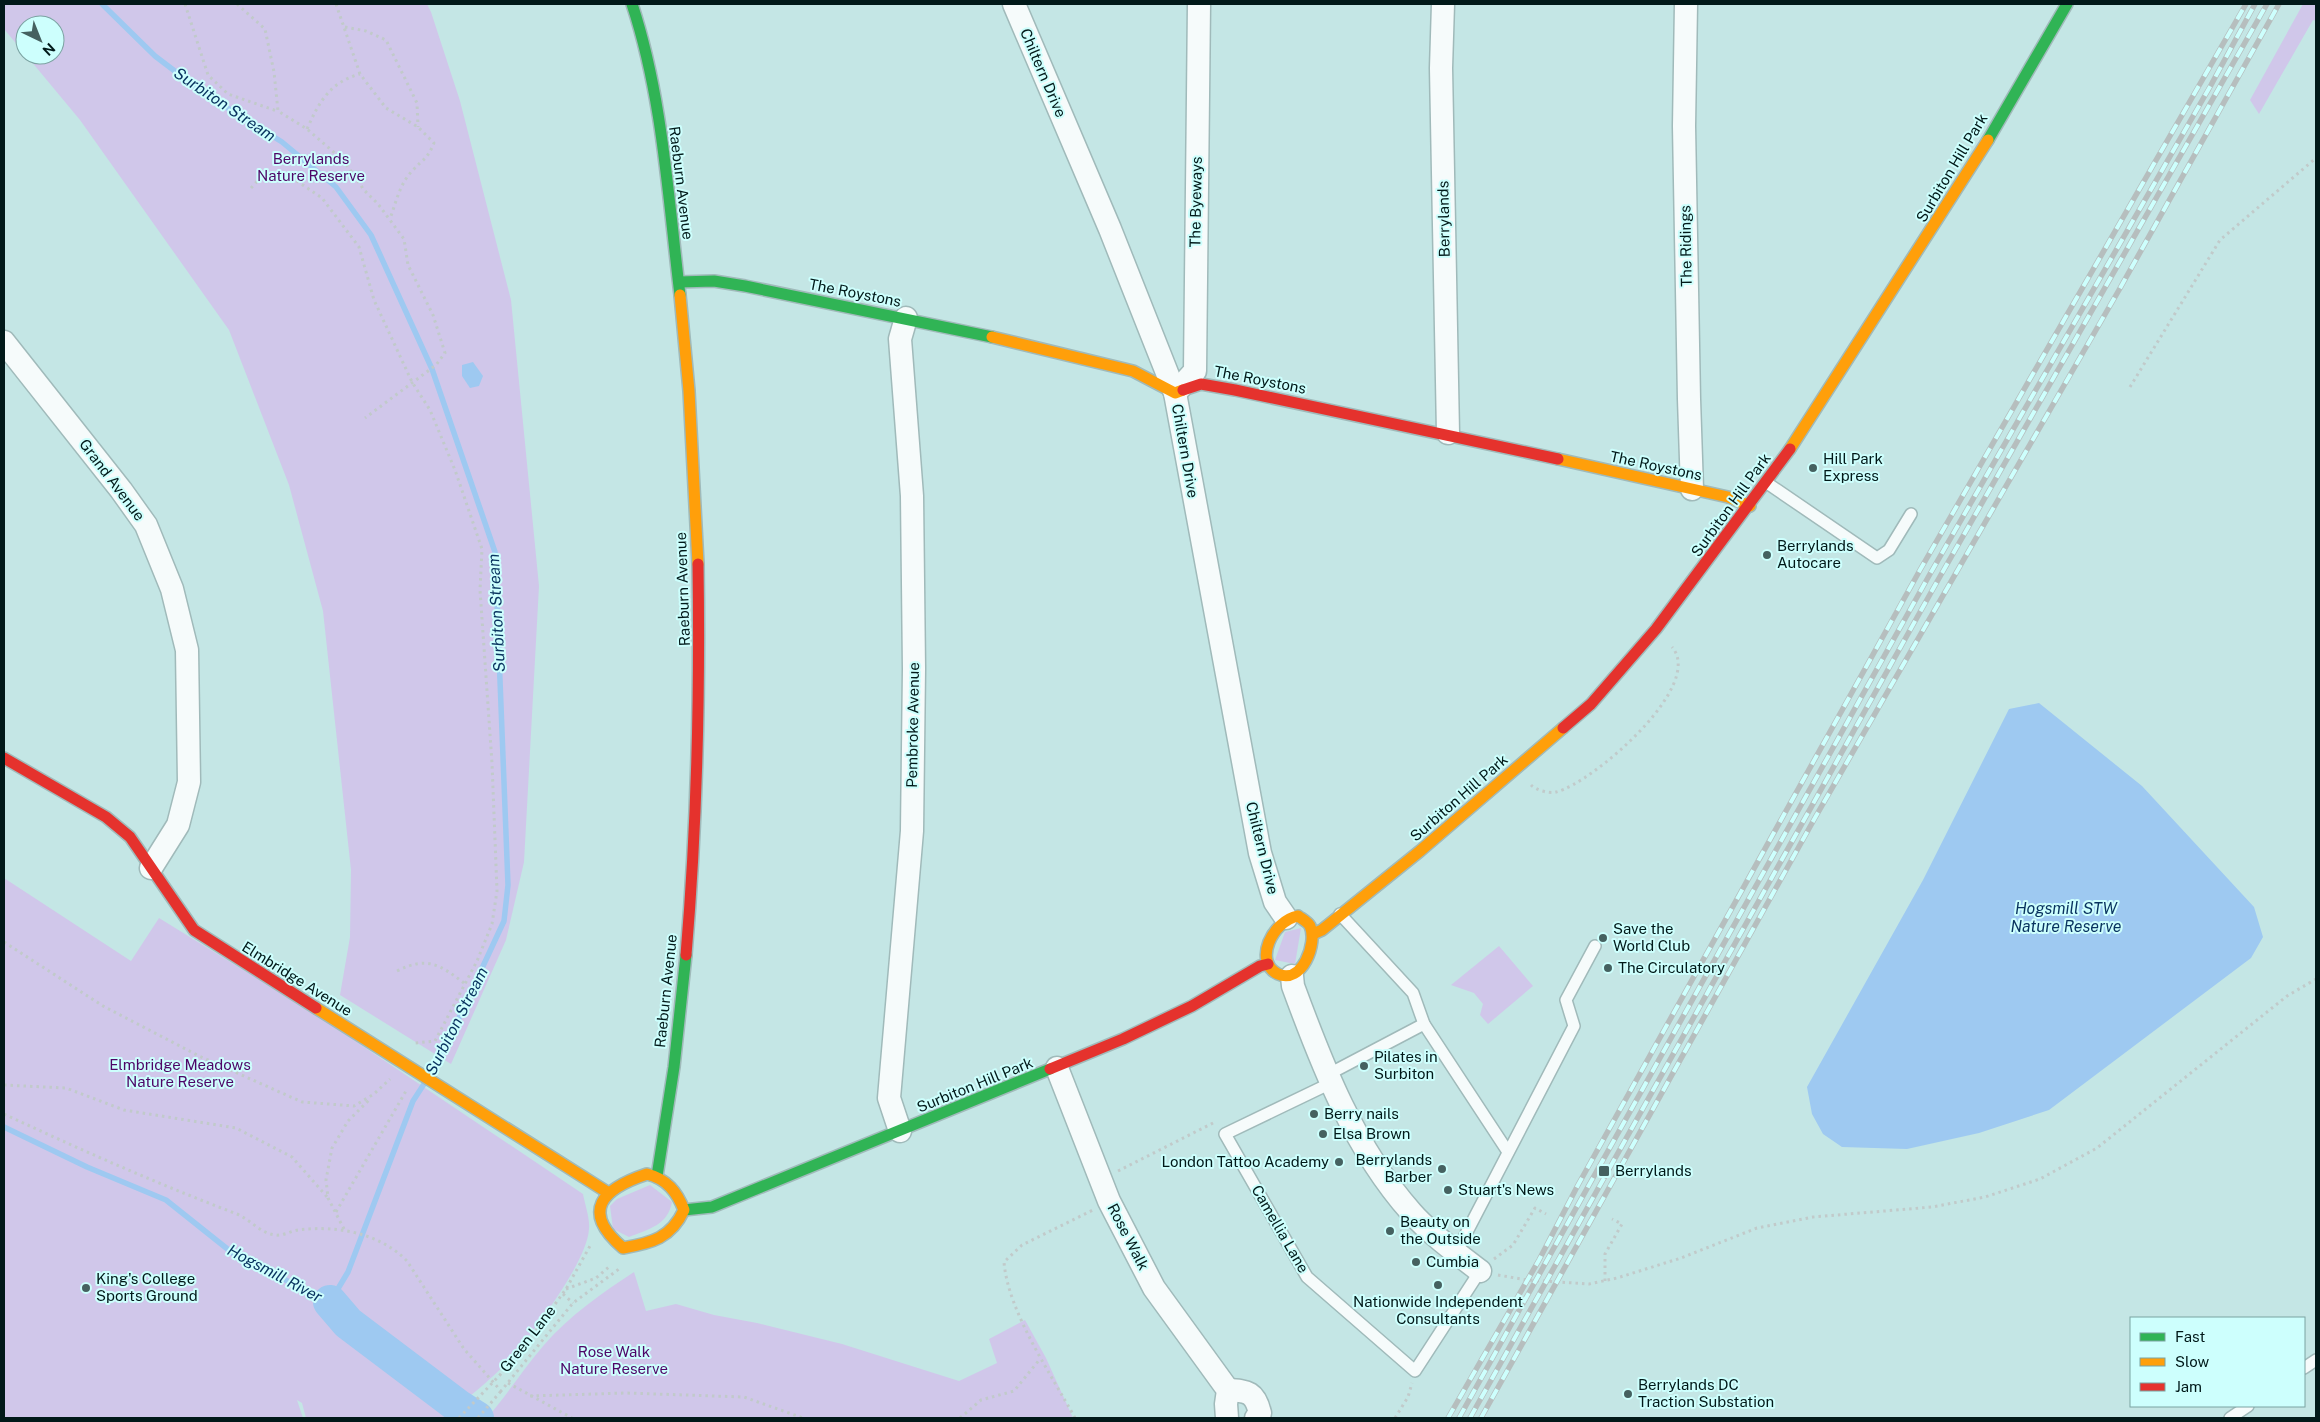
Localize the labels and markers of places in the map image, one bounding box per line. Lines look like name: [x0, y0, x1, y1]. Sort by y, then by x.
place label: Hill Park Express: [1823, 450, 1883, 484]
marker: Hill Park Express: [1807, 462, 1819, 474]
place label: Berrylands Autocare: [1777, 537, 1854, 571]
marker: Berrylands Autocare: [1761, 549, 1773, 561]
place label: Save the World Club: [1613, 920, 1690, 954]
marker: Save the World Club: [1597, 932, 1609, 944]
place label: The Circulatory: [1618, 959, 1725, 976]
marker: The Circulatory: [1602, 962, 1614, 974]
place label: Pilates in Surbiton: [1374, 1048, 1438, 1082]
marker: Pilates in Surbiton: [1358, 1060, 1370, 1072]
place label: Berry nails: [1324, 1105, 1399, 1122]
marker: Berry nails: [1308, 1108, 1320, 1120]
place label: Elsa Brown: [1333, 1125, 1411, 1142]
marker: Elsa Brown: [1317, 1128, 1329, 1140]
place label: Berrylands Barber: [1355, 1151, 1432, 1185]
place label: London Tattoo Academy: [1162, 1153, 1329, 1170]
marker: London Tattoo Academy: [1333, 1156, 1345, 1168]
place label: Berrylands: [1615, 1162, 1692, 1179]
marker: Berrylands Barber: [1436, 1163, 1448, 1175]
marker: Berrylands: [1597, 1164, 1611, 1178]
place label: Stuart's News: [1458, 1181, 1554, 1198]
marker: Stuart's News: [1442, 1184, 1454, 1196]
place label: Beauty on the Outside: [1400, 1213, 1481, 1247]
marker: Beauty on the Outside: [1384, 1225, 1396, 1237]
place label: Cumbia: [1426, 1253, 1479, 1270]
marker: Cumbia: [1410, 1256, 1422, 1268]
place label: King's College Sports Ground: [96, 1270, 198, 1304]
marker: Nationwide Independent Consultants: [1432, 1279, 1444, 1291]
marker: King's College Sports Ground: [80, 1282, 92, 1294]
place label: Nationwide Independent Consultants: [1353, 1293, 1523, 1327]
place label: Berrylands DC Traction Substation: [1638, 1376, 1774, 1410]
marker: Berrylands DC Traction Substation: [1622, 1388, 1634, 1400]

